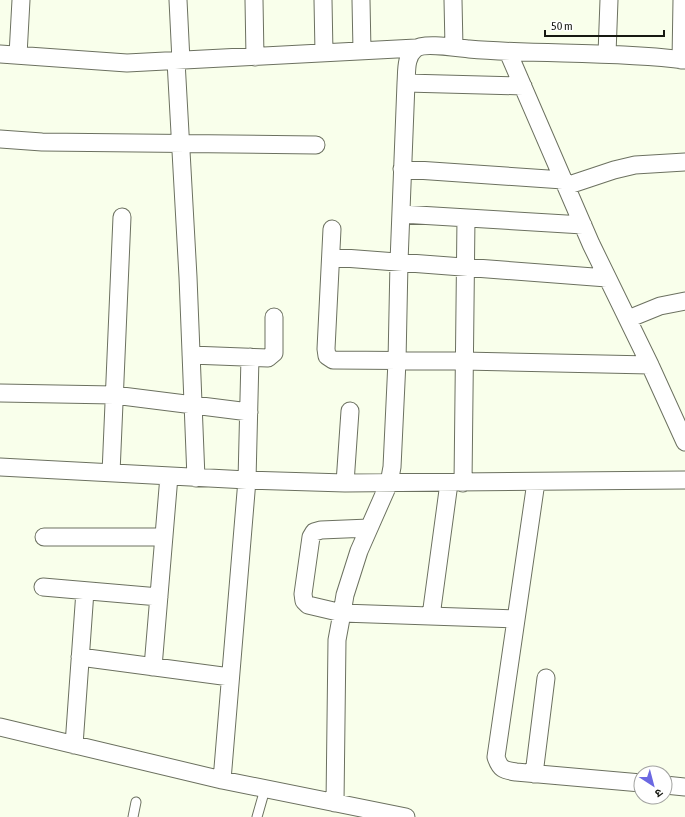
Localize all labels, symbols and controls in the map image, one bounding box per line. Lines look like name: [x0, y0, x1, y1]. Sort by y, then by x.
scale bar: [545, 12, 664, 38]
text: 50 m: [551, 19, 573, 33]
north arrow: [633, 765, 673, 805]
text: उ: [652, 786, 665, 800]

